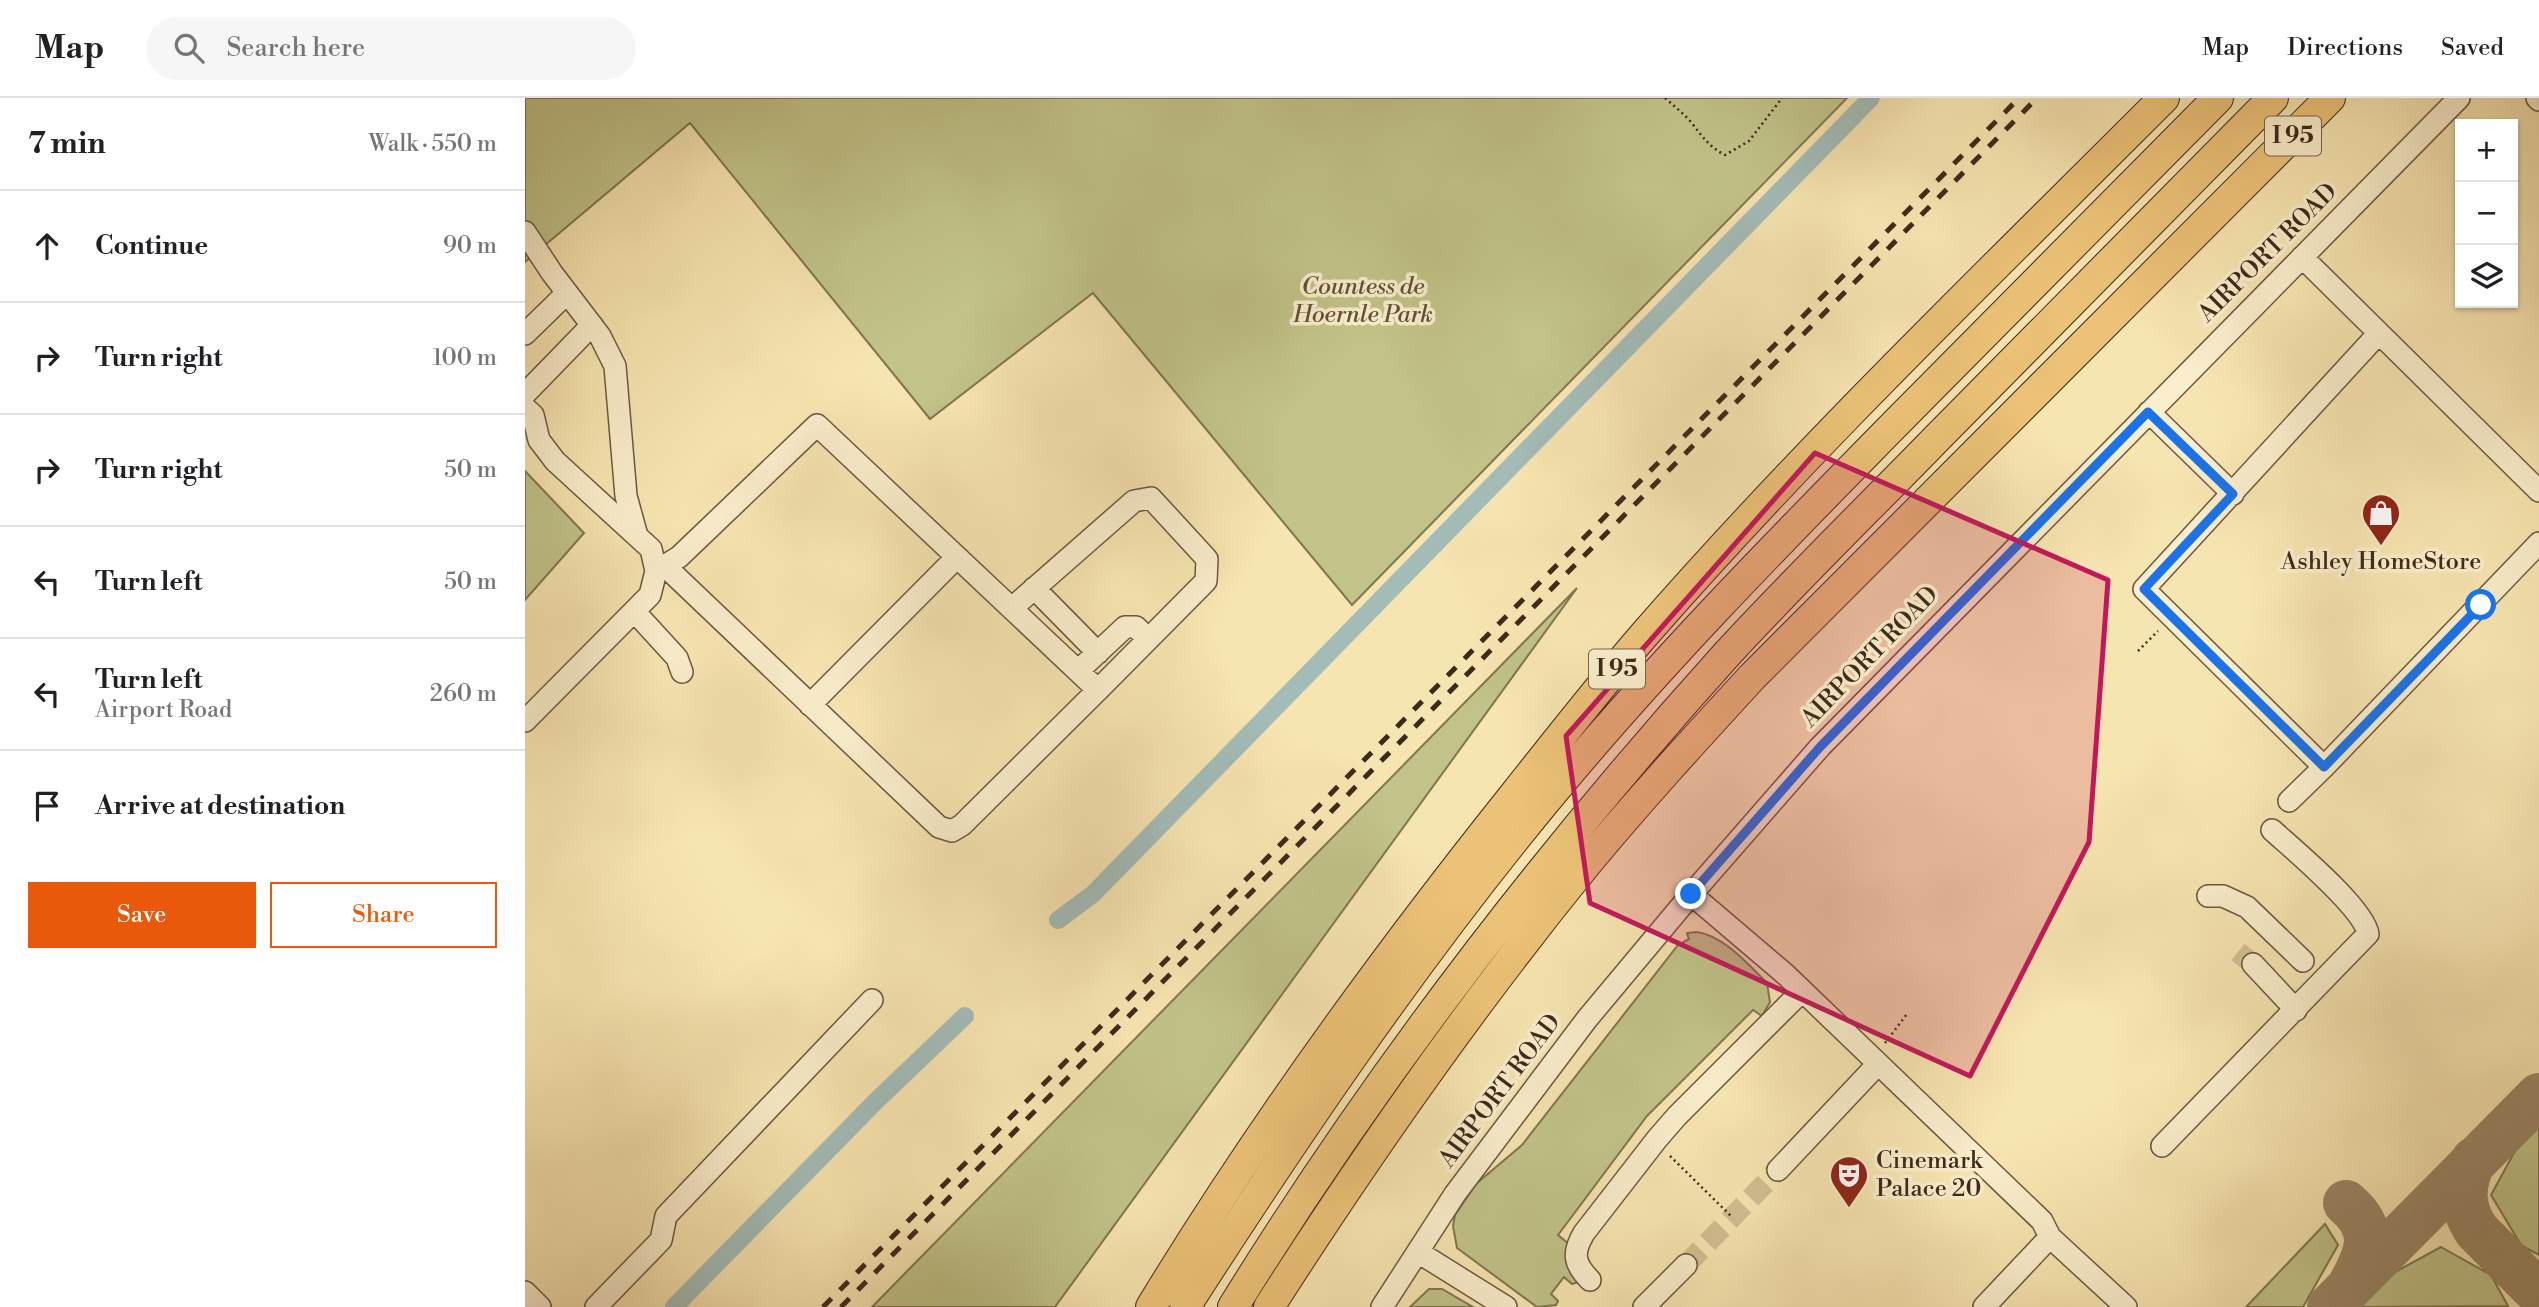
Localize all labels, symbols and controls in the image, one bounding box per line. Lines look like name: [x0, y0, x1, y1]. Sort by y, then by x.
search box: [146, 17, 636, 80]
text: Map: [35, 28, 104, 69]
icon: search: [170, 29, 208, 67]
text: Search here: [226, 32, 365, 64]
text: Map: [2202, 33, 2249, 63]
text: Directions: [2287, 33, 2403, 63]
text: Saved: [2441, 33, 2504, 63]
road number: I 95: [2265, 117, 2321, 156]
map controls: [2455, 119, 2518, 308]
button: +: [2455, 119, 2518, 182]
text: 7 min: [28, 125, 106, 163]
text: Walk · 550 m: [368, 130, 497, 158]
street label: AIRPORT ROAD: [2191, 177, 2344, 330]
button: −: [2455, 182, 2518, 245]
icon: ahead: [28, 227, 66, 265]
text: Continue: [95, 230, 208, 262]
text: 90 m: [443, 232, 497, 260]
button: layers: [2455, 245, 2518, 308]
park label: Countess de Hoernle Park: [1292, 272, 1433, 330]
icon: right: [28, 339, 66, 377]
text: Turn right: [95, 342, 223, 374]
text: 100 m: [432, 344, 497, 372]
icon: right: [28, 451, 66, 489]
text: Turn right: [95, 454, 223, 486]
text: 50 m: [444, 456, 497, 484]
shop icon: Ashley HomeStore: [2360, 492, 2402, 547]
place label: Ashley HomeStore: [2280, 547, 2481, 577]
icon: left: [28, 563, 66, 601]
text: Turn left: [95, 566, 203, 598]
text: 50 m: [444, 568, 497, 596]
street label: AIRPORT ROAD: [1794, 580, 1945, 735]
route start: [2465, 589, 2496, 620]
road number: I 95: [1589, 650, 1645, 688]
text: Turn left: [95, 664, 203, 696]
icon: left: [28, 675, 66, 713]
text: 260 m: [430, 680, 497, 708]
text: Airport Road: [95, 696, 232, 724]
icon: arrive: [28, 787, 66, 825]
text: Arrive at destination: [95, 790, 345, 822]
route end: [1675, 878, 1706, 909]
button: Save: [28, 882, 256, 948]
button: Share: [270, 882, 497, 948]
street label: AIRPORT ROAD: [1432, 1008, 1568, 1175]
place label: Cinemark Palace 20: [1876, 1146, 1984, 1204]
theatre icon: Cinemark Palace 20: [1828, 1154, 1870, 1209]

